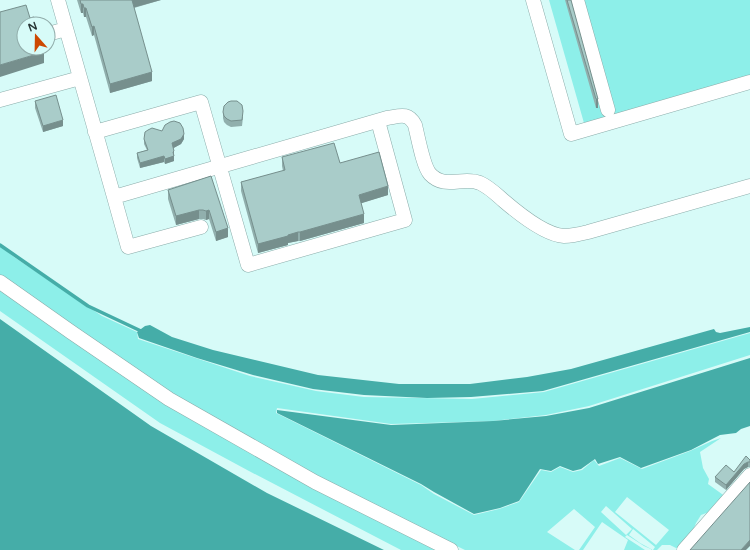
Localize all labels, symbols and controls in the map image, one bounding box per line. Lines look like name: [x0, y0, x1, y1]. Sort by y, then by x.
north arrow: [16, 16, 56, 56]
text: N: [26, 19, 39, 35]

